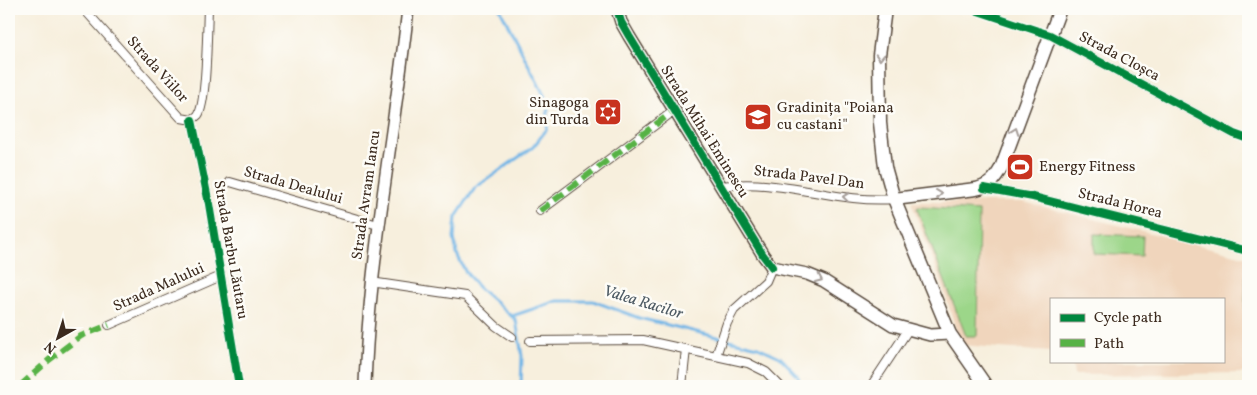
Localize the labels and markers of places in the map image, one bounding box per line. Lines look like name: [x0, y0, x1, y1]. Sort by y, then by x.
place label: Sinagoga din Turda: [526, 93, 589, 131]
synagogue icon: Sinagoga din Turda: [593, 97, 623, 127]
place label: Gradinița "Poiana cu castani": [777, 98, 894, 136]
school or university icon: Gradinița "Poiana cu castani": [743, 102, 773, 132]
sports icon: Energy Fitness: [1005, 152, 1035, 182]
place label: Energy Fitness: [1039, 157, 1135, 178]

